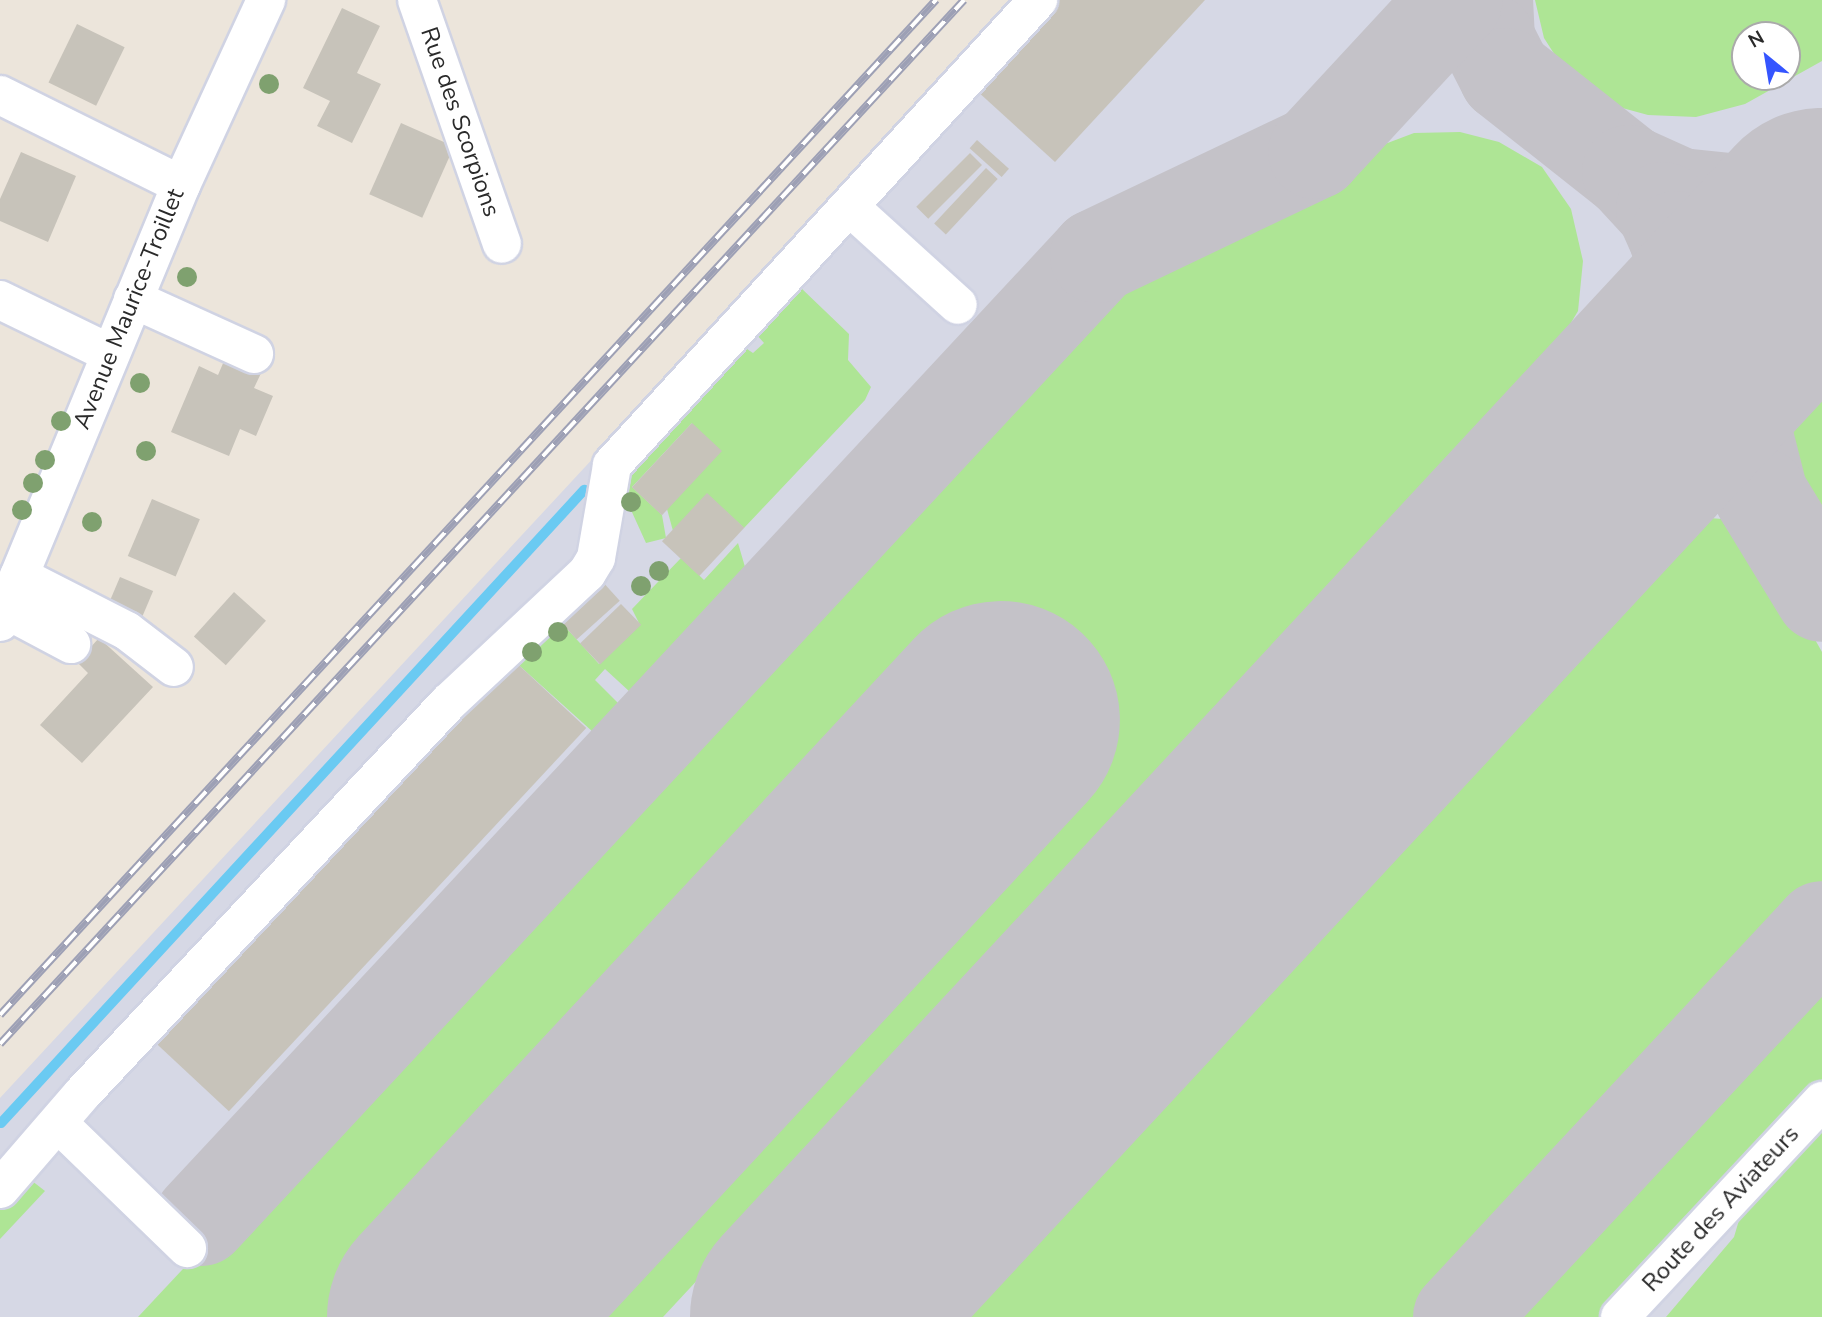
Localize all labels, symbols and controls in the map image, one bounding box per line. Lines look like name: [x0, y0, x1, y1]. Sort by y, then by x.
north arrow: [1731, 21, 1801, 91]
street label: Rue des Scorpions: [414, 23, 506, 221]
text: N: [1744, 25, 1769, 54]
street label: Avenue Maurice-Troillet: [68, 185, 190, 433]
street label: Route des Aviateurs: [1637, 1120, 1805, 1298]

